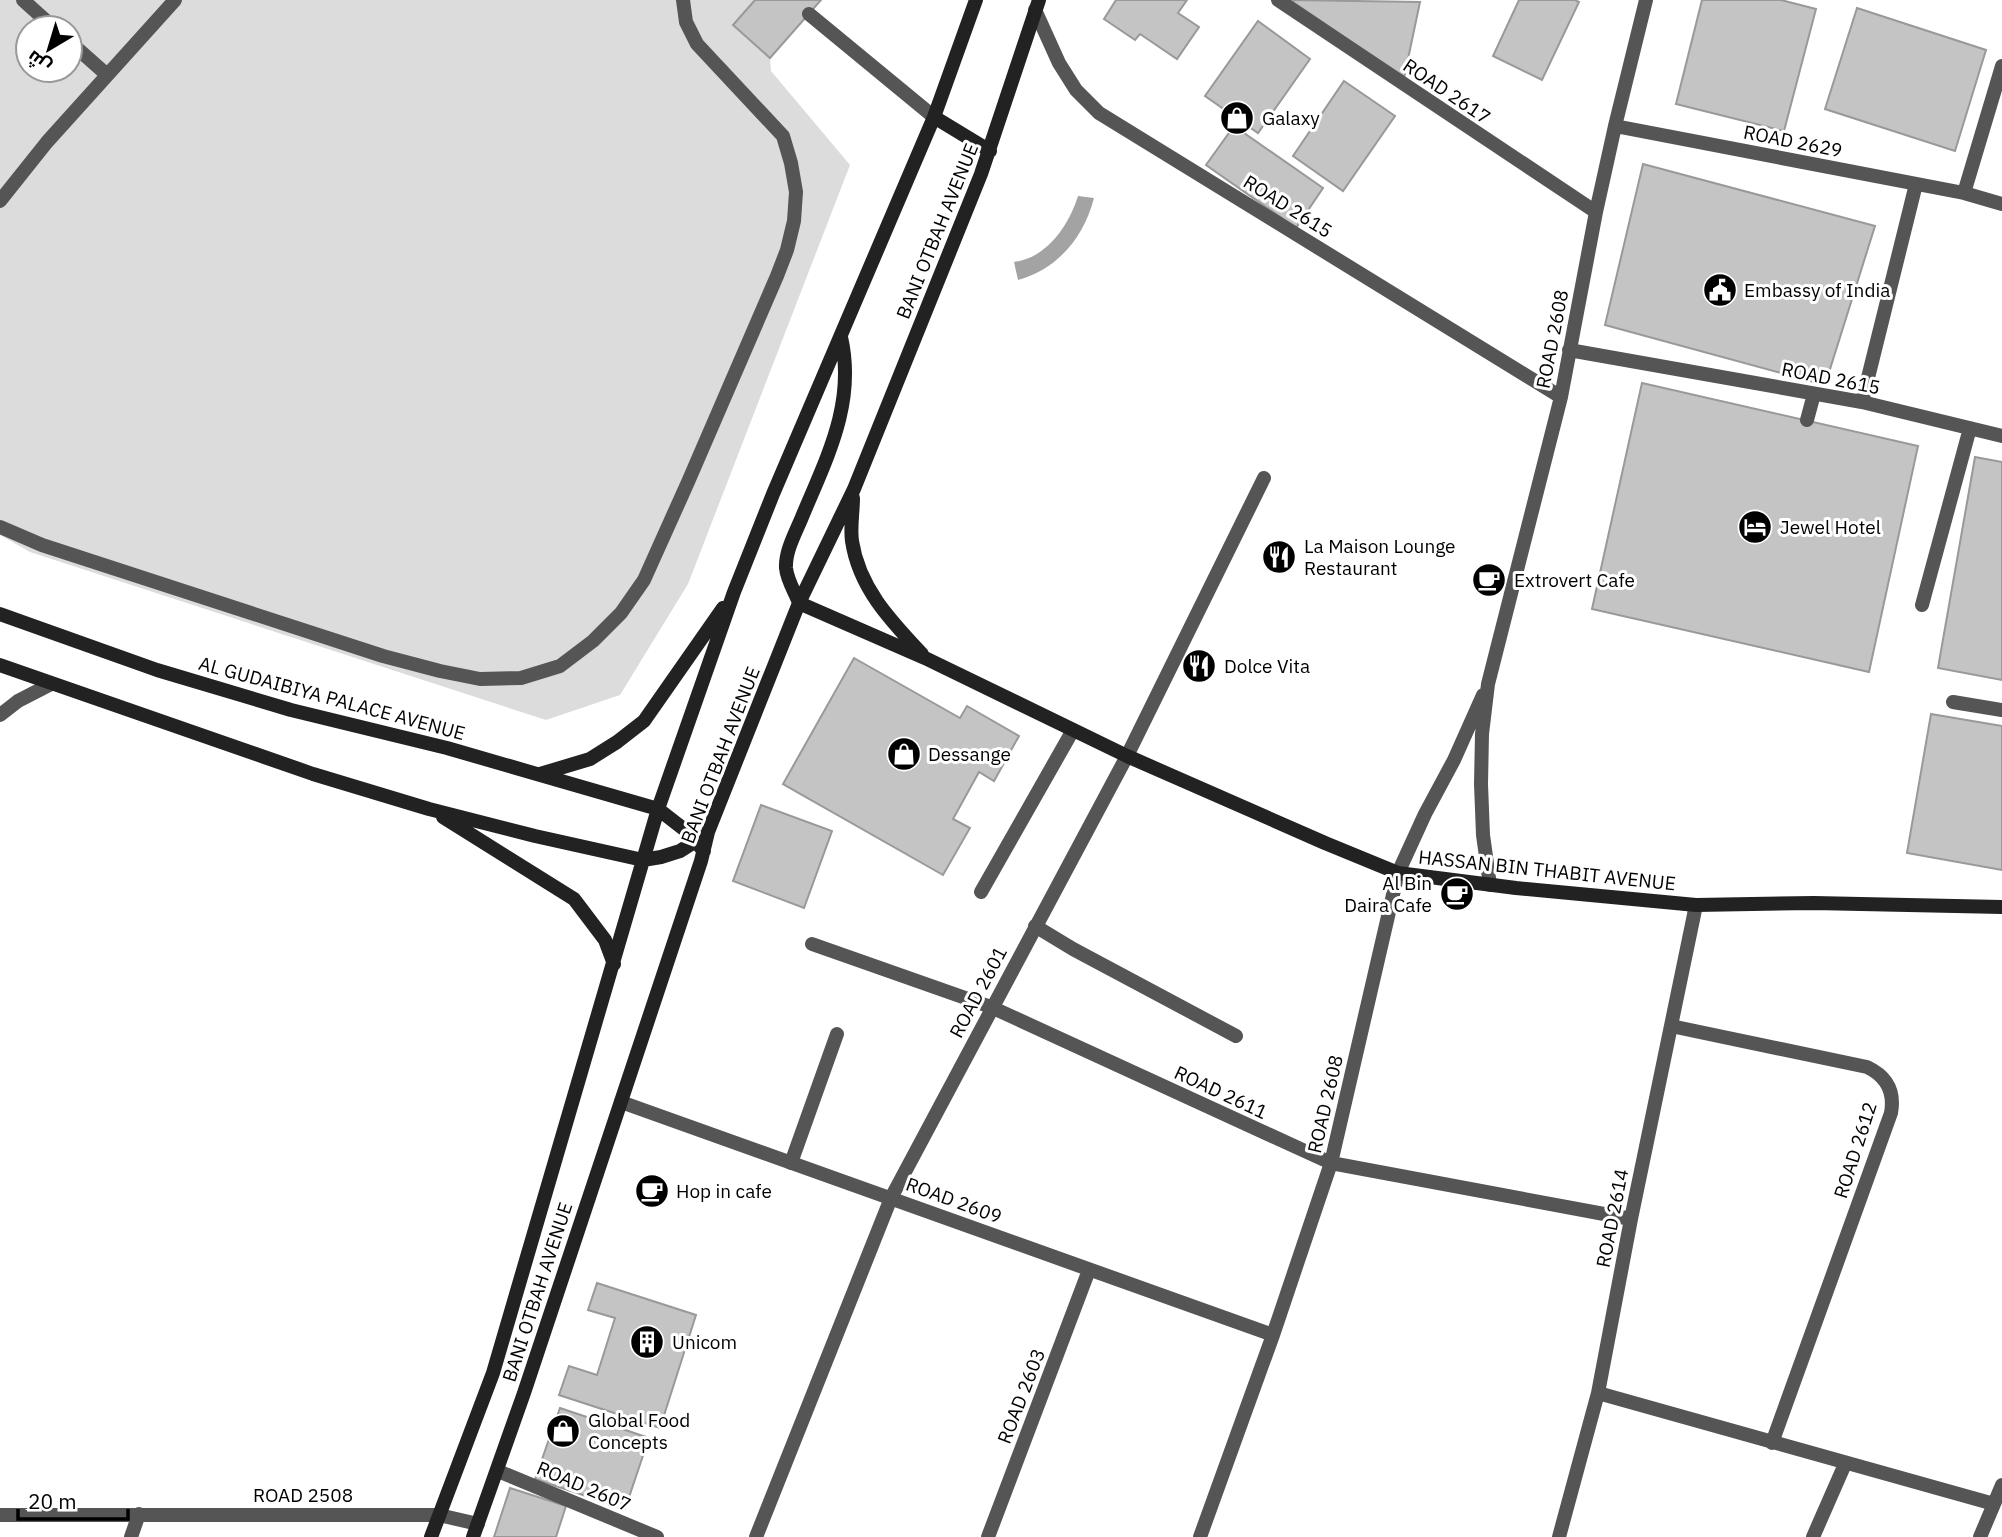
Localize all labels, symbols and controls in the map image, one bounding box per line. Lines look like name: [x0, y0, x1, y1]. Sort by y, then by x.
north arrow: [14, 14, 84, 84]
text: ش: [22, 45, 56, 79]
street label: ROAD 2617: [1399, 53, 1495, 129]
shop icon: Galaxy: [1218, 99, 1256, 137]
place label: Galaxy: [1262, 106, 1320, 130]
street label: ROAD 2629: [1742, 120, 1844, 162]
street label: BANI OTBAH AVENUE: [891, 140, 983, 322]
street label: ROAD 2615: [1239, 169, 1337, 243]
public building icon: Embassy of India: [1701, 271, 1739, 309]
place label: Embassy of India: [1744, 278, 1890, 302]
street label: ROAD 2608: [1531, 288, 1573, 390]
street label: ROAD 2615: [1780, 357, 1882, 399]
hotel icon: Jewel Hotel: [1736, 508, 1774, 546]
place label: Jewel Hotel: [1780, 515, 1881, 539]
place label: La Maison Lounge Restaurant: [1304, 534, 1456, 580]
restaurant icon: La Maison Lounge Restaurant: [1260, 538, 1298, 576]
cafe icon: Extrovert Cafe: [1470, 561, 1508, 599]
place label: Extrovert Cafe: [1514, 568, 1635, 592]
restaurant icon: Dolce Vita: [1180, 647, 1218, 685]
street label: AL GUDAIBIYA PALACE AVENUE: [196, 651, 468, 745]
place label: Dolce Vita: [1224, 654, 1310, 678]
street label: BANI OTBAH AVENUE: [675, 663, 765, 847]
shop icon: Dessange: [885, 735, 923, 773]
place label: Dessange: [928, 742, 1011, 766]
street label: HASSAN BIN THABIT AVENUE: [1417, 845, 1677, 895]
place label: Al Bin Daira Cafe: [1344, 871, 1432, 917]
cafe icon: Al Bin Daira Cafe: [1438, 875, 1476, 913]
street label: ROAD 2601: [944, 942, 1012, 1042]
street label: ROAD 2608: [1302, 1053, 1348, 1155]
street label: ROAD 2611: [1171, 1060, 1271, 1124]
street label: ROAD 2612: [1828, 1099, 1882, 1201]
street label: ROAD 2614: [1591, 1167, 1633, 1269]
cafe icon: Hop in cafe: [633, 1172, 671, 1210]
street label: ROAD 2609: [903, 1172, 1005, 1228]
place label: Hop in cafe: [676, 1179, 772, 1203]
street label: BANI OTBAH AVENUE: [497, 1199, 577, 1385]
building icon: Unicom: [628, 1323, 666, 1361]
place label: Unicom: [672, 1330, 737, 1354]
street label: ROAD 2603: [992, 1345, 1050, 1447]
place label: Global Food Concepts: [588, 1408, 690, 1454]
shop icon: Global Food Concepts: [544, 1412, 582, 1450]
street label: ROAD 2607: [533, 1455, 635, 1517]
scale bar: [18, 1478, 128, 1522]
street label: ROAD 2508: [253, 1483, 353, 1507]
text: 20 m: [28, 1487, 77, 1515]

